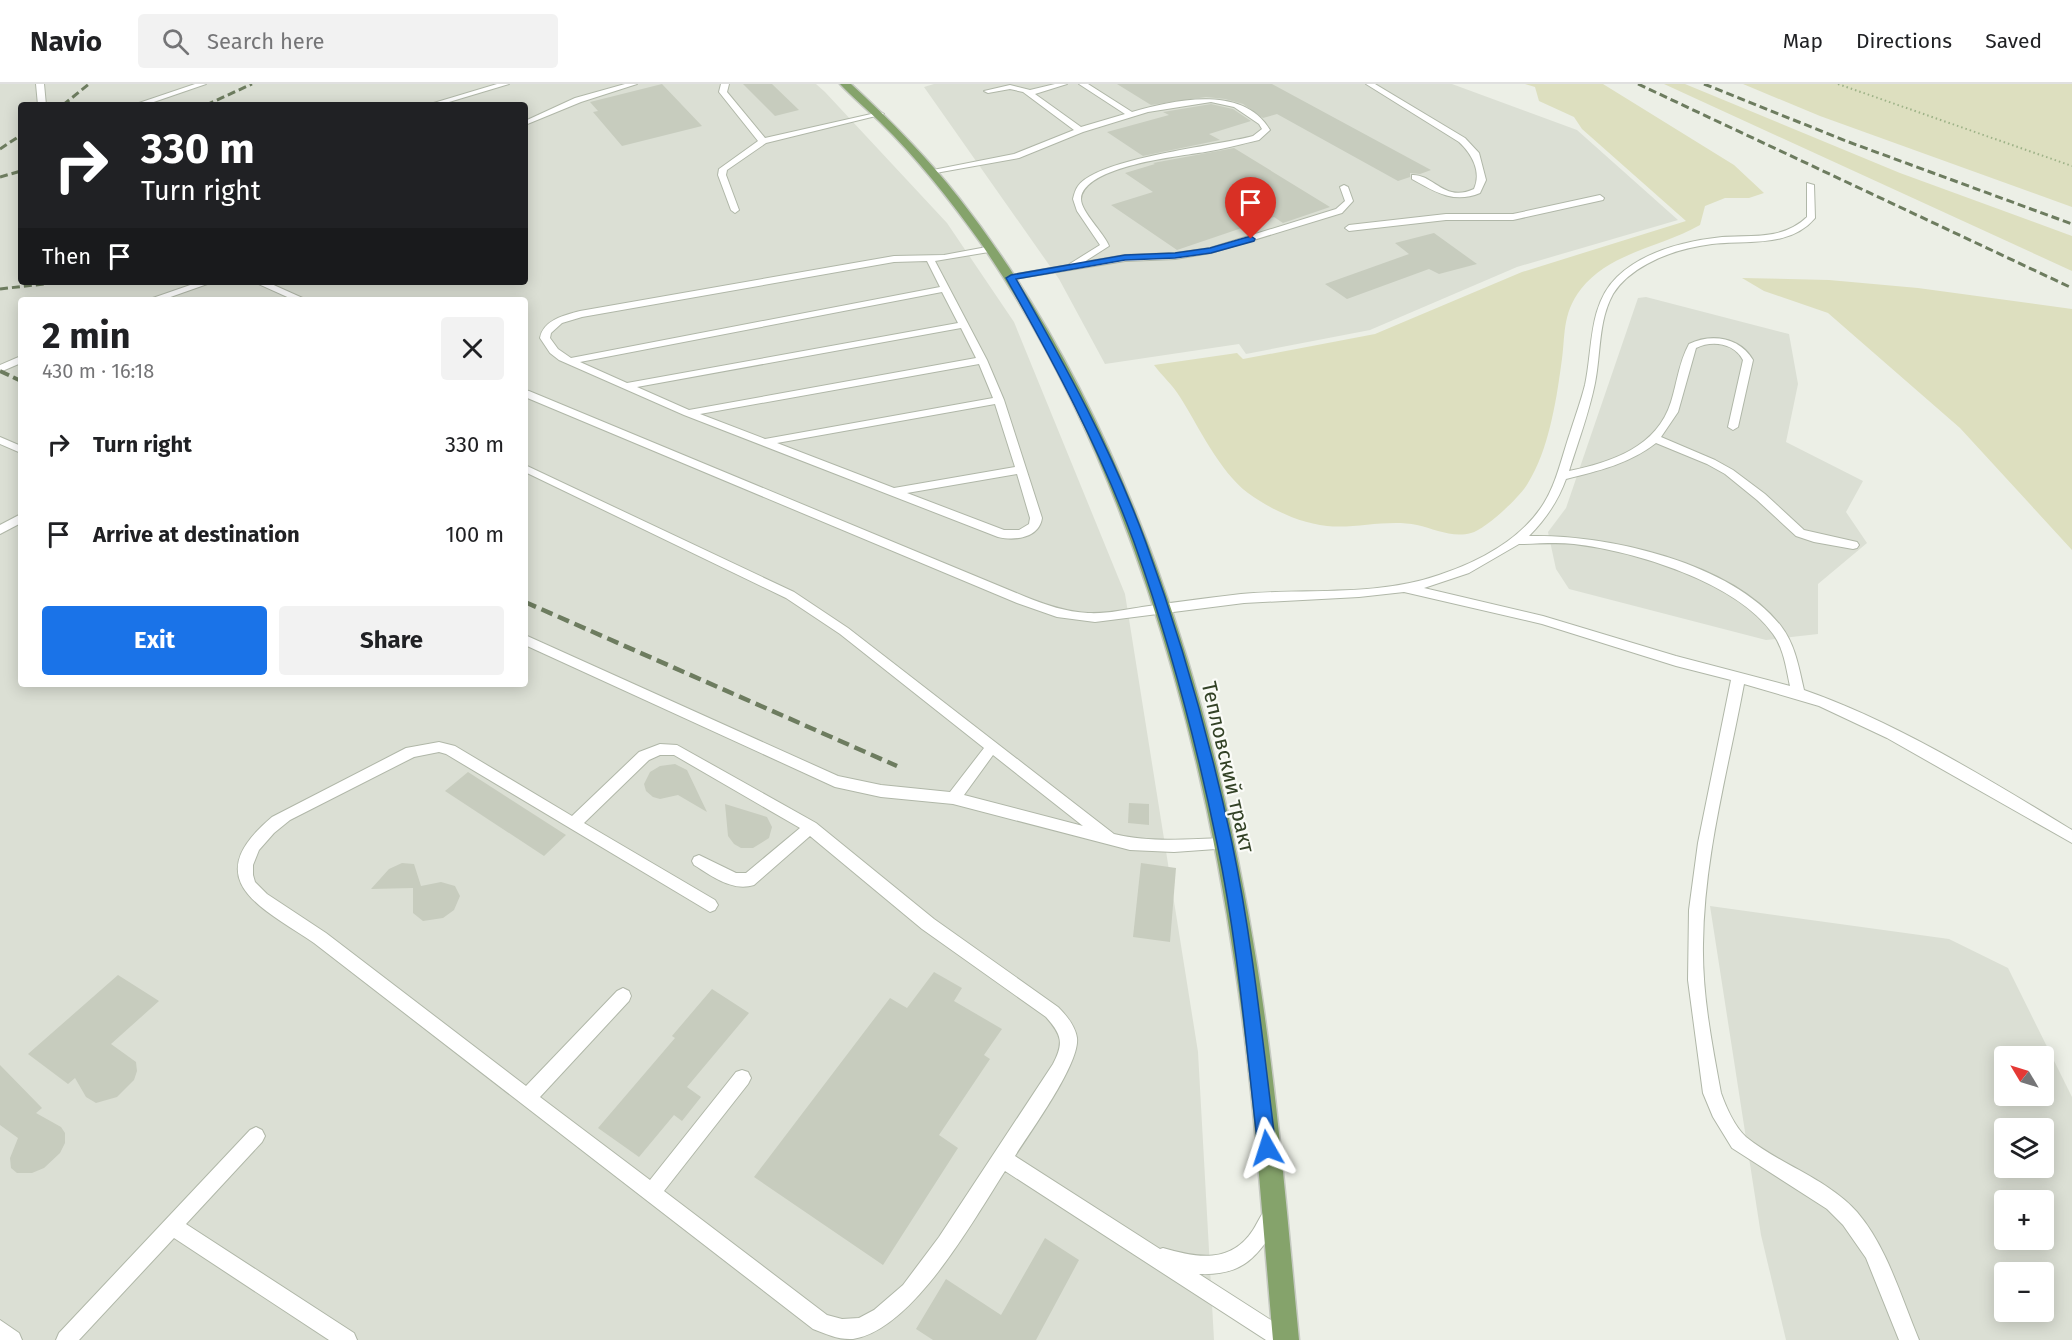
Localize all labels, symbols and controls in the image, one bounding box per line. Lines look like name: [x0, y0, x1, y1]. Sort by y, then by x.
search box: [138, 14, 558, 68]
text: Navio: [30, 25, 102, 58]
icon: search: [159, 25, 192, 58]
text: Search here: [207, 28, 325, 55]
text: Map: [1783, 28, 1823, 54]
text: Directions: [1856, 28, 1952, 54]
text: Saved: [1985, 28, 2042, 54]
text: 330 m: [141, 124, 255, 174]
icon: right: [42, 126, 120, 204]
text: Turn right: [141, 175, 261, 207]
pin: [1225, 177, 1276, 239]
icon: arrive: [1234, 186, 1267, 219]
icon: arrive: [103, 240, 136, 273]
text: Then: [42, 243, 91, 270]
text: 2 min: [42, 314, 131, 358]
button: close: [441, 317, 504, 380]
text: 430 m · 16:18: [42, 359, 154, 383]
icon: right: [42, 428, 75, 461]
text: Turn right: [93, 431, 192, 458]
text: 330 m: [445, 431, 504, 458]
icon: arrive: [42, 518, 75, 551]
text: Arrive at destination: [93, 521, 300, 548]
text: 100 m: [445, 521, 504, 548]
button: Exit: [42, 606, 267, 675]
button: Share: [279, 606, 504, 675]
street label: Тепловский тракт: [1196, 679, 1260, 856]
north arrow: [1994, 1046, 2054, 1106]
map controls: [1994, 1046, 2054, 1322]
position arrow: [1235, 1116, 1299, 1180]
button: layers: [1994, 1118, 2054, 1178]
button: +: [1994, 1190, 2054, 1250]
button: −: [1994, 1262, 2054, 1322]

